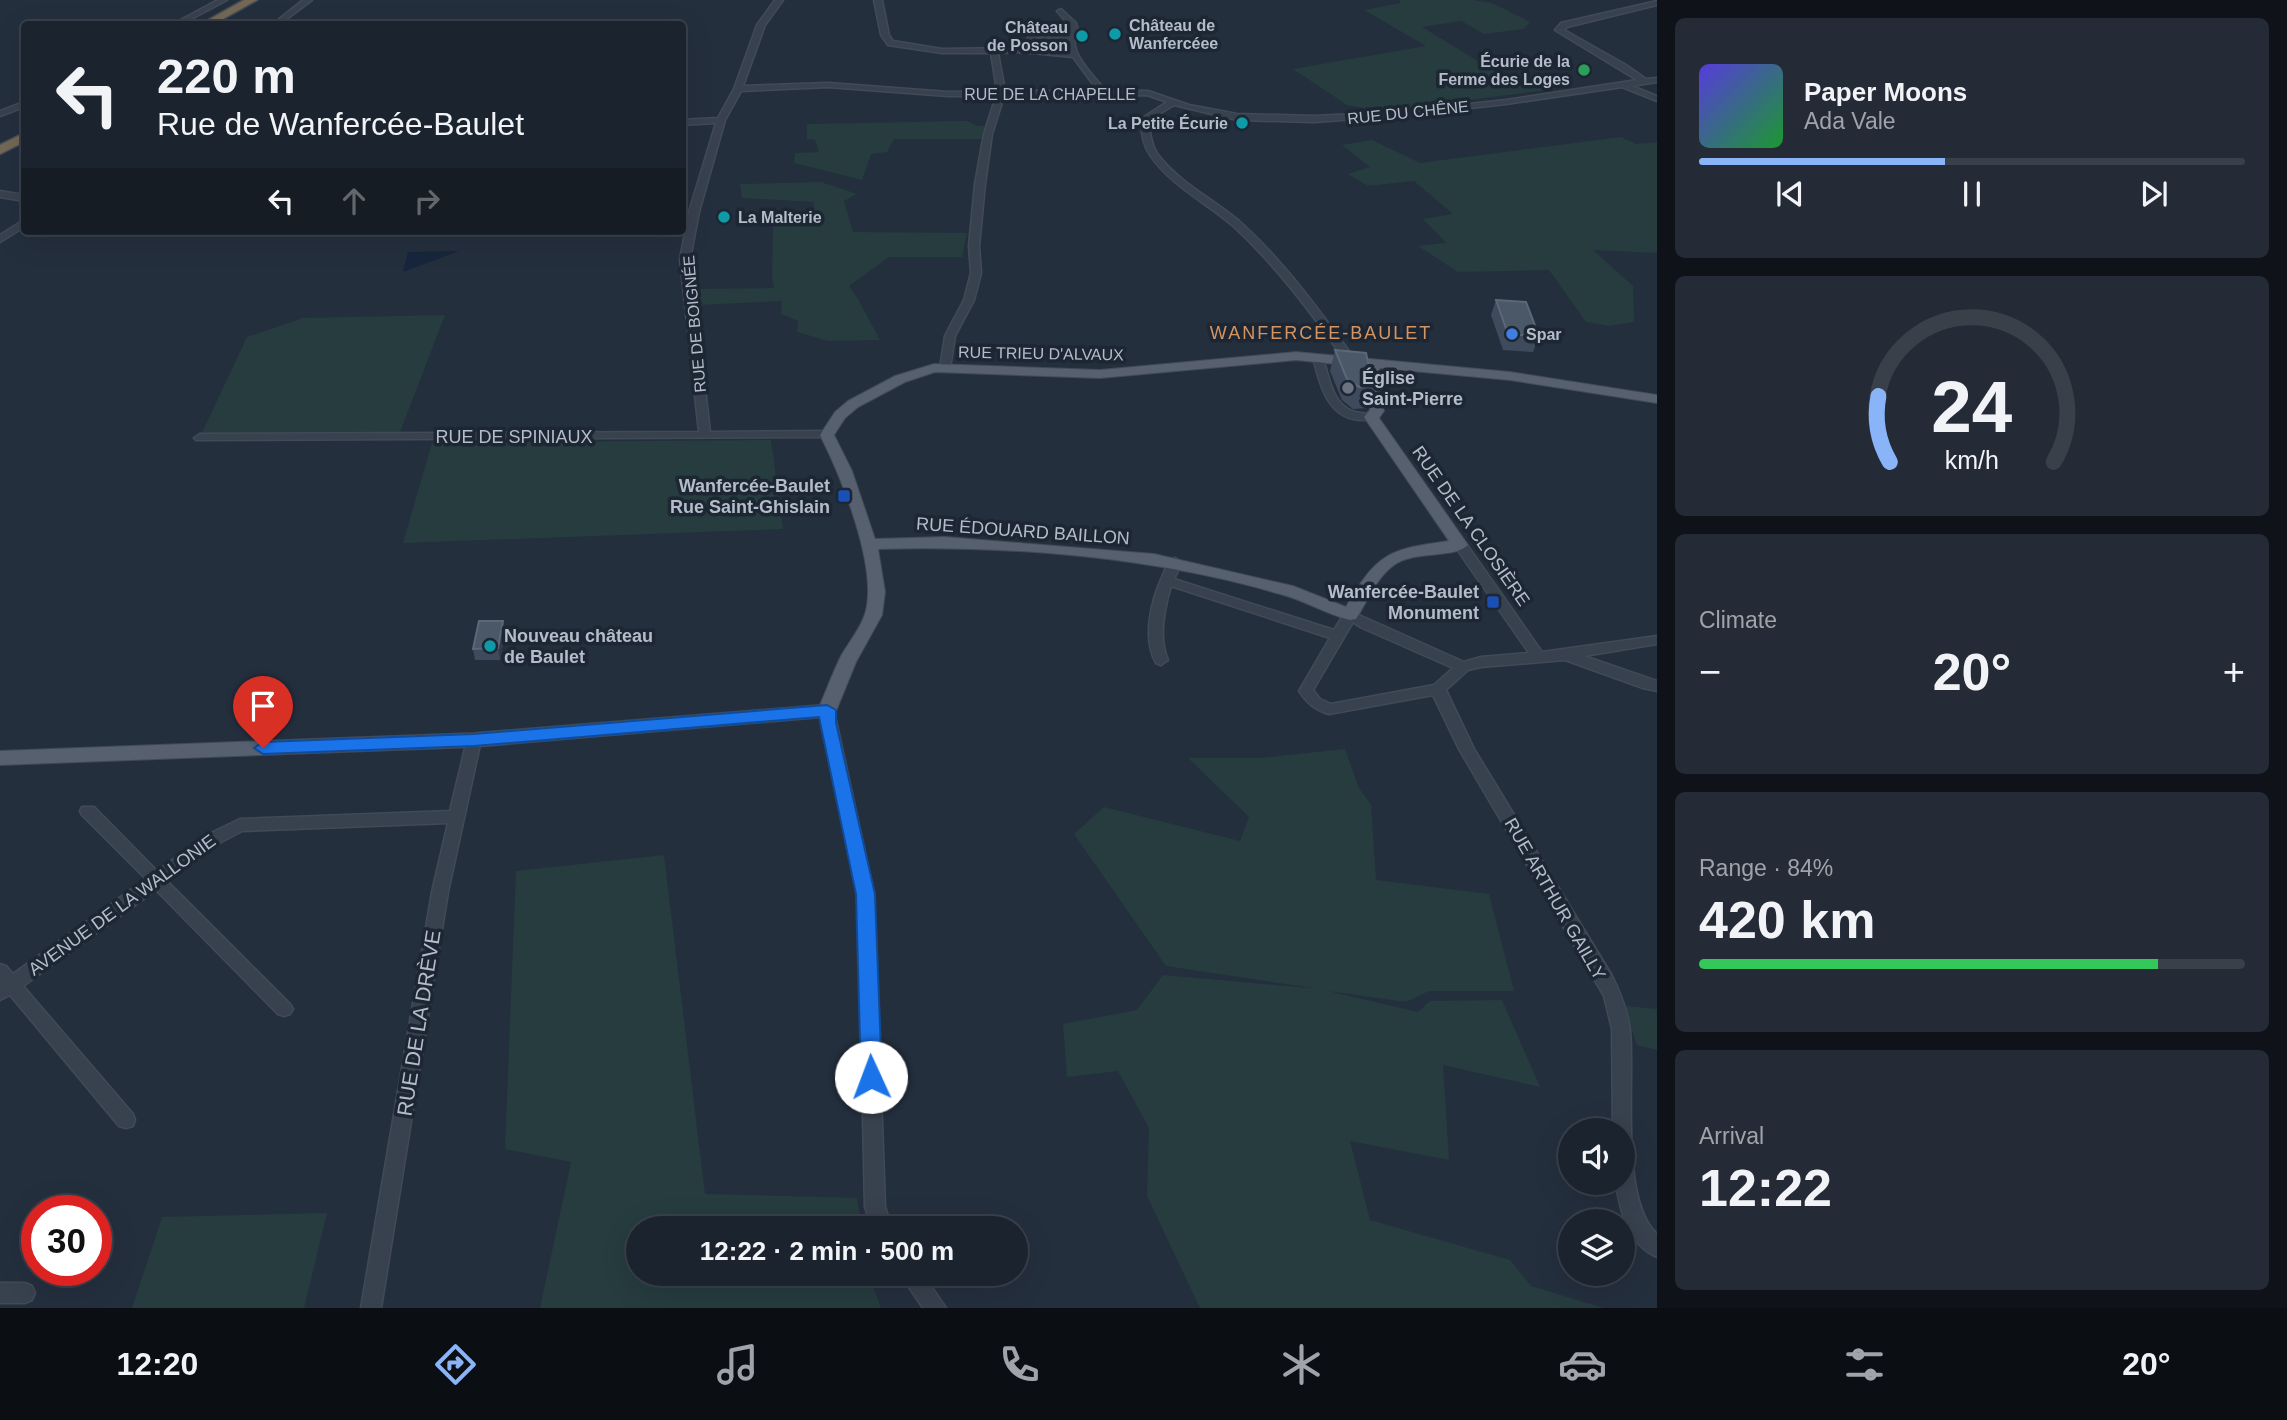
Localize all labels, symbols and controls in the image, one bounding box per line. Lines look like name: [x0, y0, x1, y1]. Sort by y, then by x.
place label: Château de Wanfercéee: [1129, 17, 1218, 52]
place label: Château de Posson: [987, 19, 1068, 54]
marker: Château de Wanfercéee: [1107, 26, 1123, 42]
marker: Château de Posson: [1074, 28, 1090, 44]
icon: left: [42, 49, 133, 140]
text: 220 m: [157, 49, 296, 103]
place label: Écurie de la Ferme des Loges: [1438, 52, 1570, 88]
marker: Écurie de la Ferme des Loges: [1576, 62, 1592, 78]
text: Paper Moons: [1804, 77, 1967, 107]
street label: RUE DE LA CHAPELLE: [964, 86, 1136, 103]
street label: RUE DU CHÊNE: [1346, 97, 1470, 127]
text: Rue de Wanfercée-Baulet: [157, 106, 524, 142]
text: Ada Vale: [1804, 108, 1896, 134]
place label: La Petite Écurie: [1108, 114, 1228, 132]
marker: La Petite Écurie: [1234, 115, 1250, 131]
icon: previous: [1771, 175, 1809, 213]
icon: pause: [1953, 175, 1991, 213]
icon: next: [2135, 175, 2173, 213]
icon: left: [262, 182, 300, 220]
icon: ahead: [335, 182, 373, 220]
icon: right: [408, 182, 446, 220]
marker: La Malterie: [716, 209, 732, 225]
place label: La Malterie: [738, 209, 822, 226]
street label: RUE DE BOIGNÉE: [679, 255, 709, 393]
district label: WANFERCÉE-BAULET: [1210, 323, 1432, 343]
marker: Spar: [1504, 326, 1520, 342]
place label: Spar: [1526, 326, 1562, 343]
street label: RUE TRIEU D'ALVAUX: [958, 344, 1124, 363]
text: 24: [1932, 366, 2013, 447]
place label: Église Saint-Pierre: [1362, 367, 1463, 409]
marker: Église Saint-Pierre: [1340, 380, 1356, 396]
street label: RUE DE SPINIAUX: [435, 427, 593, 447]
street label: RUE DE LA CLOSIÈRE: [1408, 442, 1534, 610]
text: km/h: [1945, 446, 1999, 474]
place label: Wanfercée-Baulet Rue Saint-Ghislain: [670, 476, 830, 517]
marker: Wanfercée-Baulet Rue Saint-Ghislain: [836, 488, 852, 504]
street label: RUE ÉDOUARD BAILLON: [916, 514, 1130, 548]
place label: Wanfercée-Baulet Monument: [1328, 582, 1479, 623]
marker: Wanfercée-Baulet Monument: [1485, 594, 1501, 610]
text: Climate: [1699, 607, 1777, 633]
place label: Nouveau château de Baulet: [504, 626, 653, 667]
marker: Nouveau château de Baulet: [482, 638, 498, 654]
text: 20°: [1933, 643, 2011, 701]
text: −: [1699, 651, 1721, 693]
text: +: [2223, 651, 2245, 693]
pin: [233, 676, 293, 748]
icon: arrive: [244, 687, 282, 725]
street label: RUE ARTHUR GAILLY: [1500, 815, 1610, 983]
street label: AVENUE DE LA WALLONIE: [25, 830, 219, 980]
text: Range · 84%: [1699, 855, 1833, 881]
text: 420 km: [1699, 891, 1875, 949]
street label: RUE DE LA DRÈVE: [392, 928, 445, 1118]
position arrow: [834, 1040, 908, 1114]
map controls: [1558, 1118, 1635, 1286]
button: sound: [1558, 1118, 1635, 1195]
text: Arrival: [1699, 1123, 1764, 1149]
text: 12:22: [1699, 1159, 1832, 1217]
speed limit sign: 30: [21, 1195, 112, 1286]
button: layers: [1558, 1209, 1635, 1286]
text: 12:22 · 2 min · 500 m: [700, 1236, 954, 1266]
icon: directions: [431, 1340, 480, 1389]
icon: music: [713, 1340, 762, 1389]
icon: phone: [995, 1340, 1044, 1389]
icon: climate: [1277, 1340, 1326, 1389]
icon: car: [1558, 1340, 1607, 1389]
icon: filters: [1840, 1340, 1889, 1389]
text: 12:20: [116, 1346, 198, 1382]
text: 20°: [2122, 1346, 2171, 1382]

